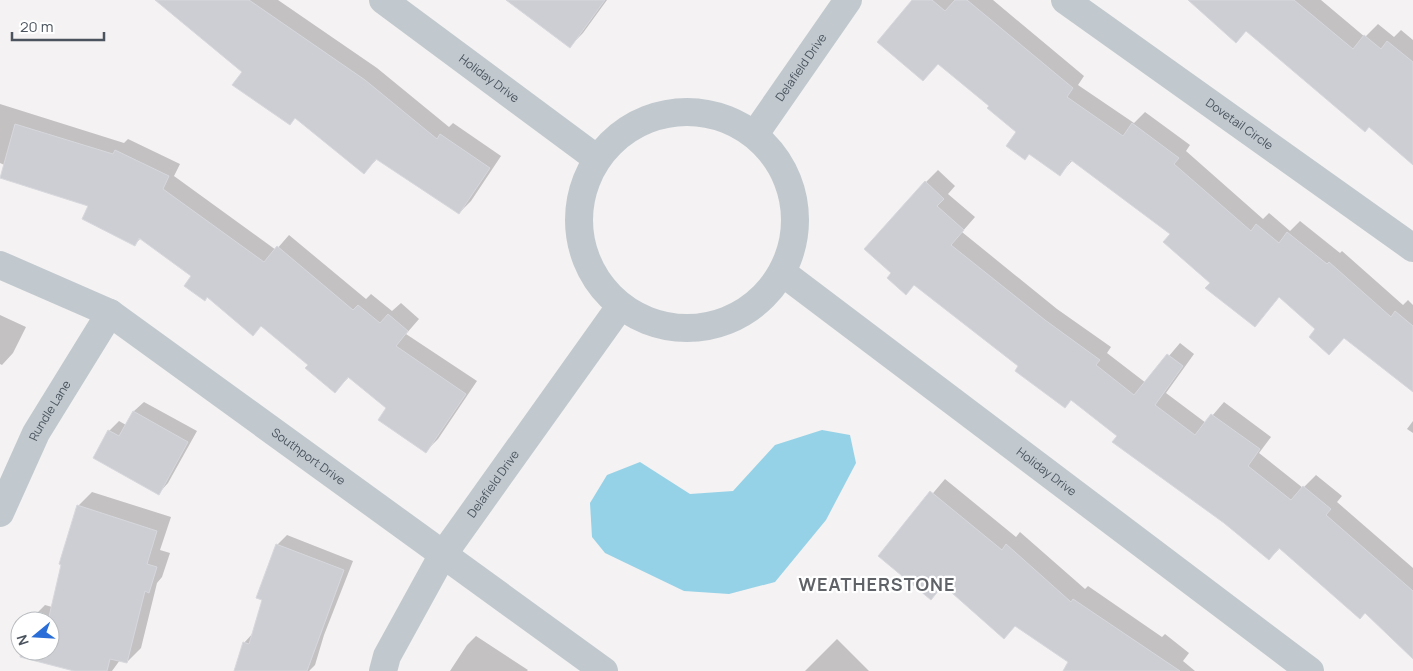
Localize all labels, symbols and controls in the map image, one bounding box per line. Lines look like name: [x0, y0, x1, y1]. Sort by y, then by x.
scale bar: [12, 10, 105, 42]
text: 20 m: [20, 16, 53, 37]
street label: Delafield Drive: [771, 30, 830, 105]
street label: Holiday Drive: [456, 50, 523, 106]
street label: Dovetail Circle: [1202, 94, 1277, 154]
street label: Rundle Lane: [25, 377, 74, 443]
street label: Southport Drive: [268, 424, 349, 489]
street label: Holiday Drive: [1013, 443, 1080, 500]
street label: Delafield Drive: [463, 447, 523, 521]
district label: WEATHERSTONE: [798, 572, 956, 596]
north arrow: [10, 611, 60, 661]
text: N: [12, 632, 33, 648]

